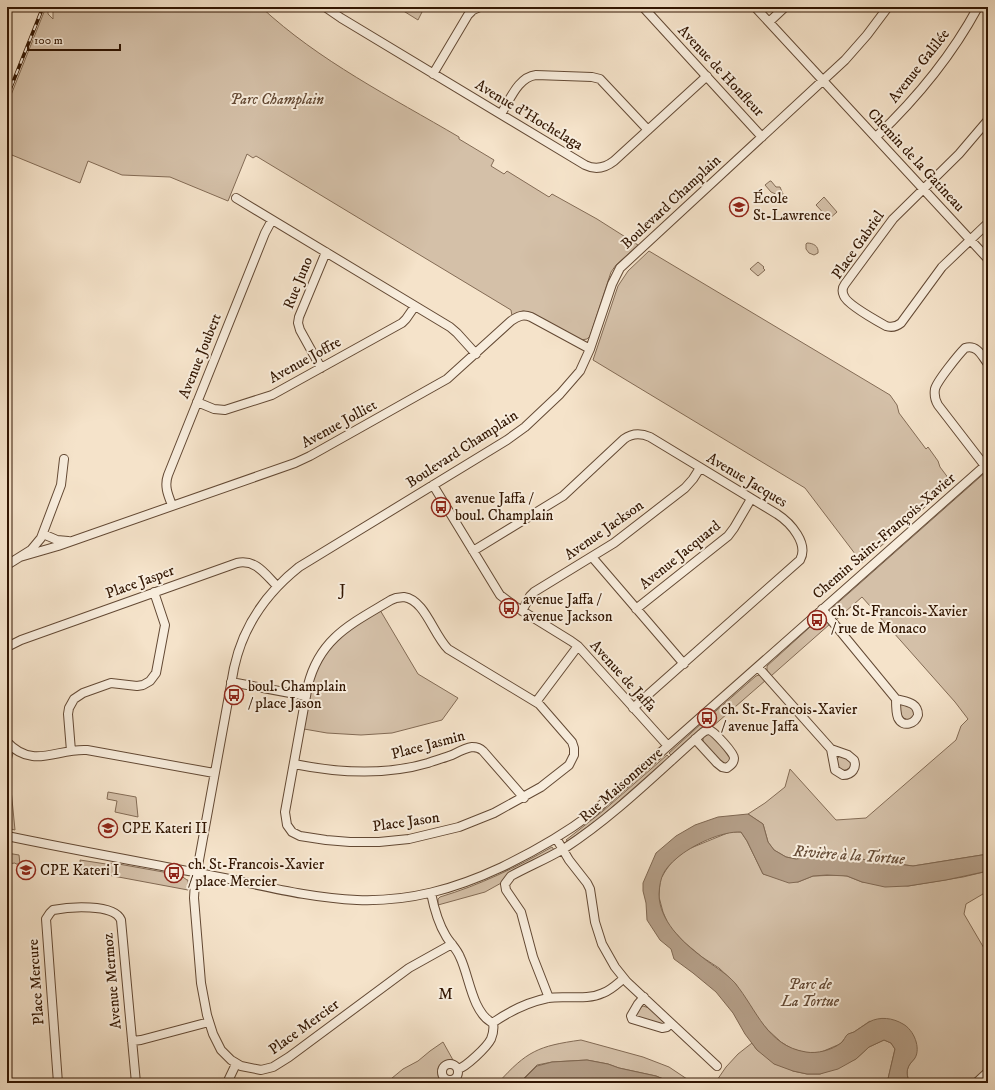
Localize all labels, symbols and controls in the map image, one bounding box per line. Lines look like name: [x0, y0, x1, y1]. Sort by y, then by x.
street label: Avenue de Honfleur: [674, 21, 769, 121]
street label: Avenue Galilée: [884, 25, 954, 107]
scale bar: [28, 26, 120, 52]
text: 100 m: [34, 33, 63, 48]
street label: Avenue d'Hochelaga: [472, 75, 587, 155]
park label: Parc Champlain: [230, 90, 324, 109]
street label: Chemin de la Gatineau: [863, 104, 969, 216]
street label: Boulevard Champlain: [617, 151, 725, 253]
place label: École St-Lawrence: [753, 189, 831, 225]
school or university icon: École St-Lawrence: [728, 196, 750, 218]
street label: Place Gabriel: [827, 207, 889, 283]
street label: Rue Juno: [279, 254, 317, 312]
street label: Avenue Joubert: [174, 310, 226, 401]
street label: Avenue Joffre: [266, 332, 344, 388]
street label: Avenue Jolliet: [298, 395, 380, 453]
street label: Boulevard Champlain: [403, 406, 522, 492]
street label: Avenue Jacques: [703, 448, 791, 512]
street label: Chemin Saint-François-Xavier: [809, 468, 960, 603]
place label: avenue Jaffa / boul. Champlain: [455, 489, 554, 525]
bus stop icon: avenue Jaffa / boul. Champlain: [430, 496, 452, 518]
street label: Avenue Jackson: [561, 496, 647, 564]
street label: Avenue Jacquard: [636, 516, 725, 594]
street label: Place Jasper: [103, 561, 177, 603]
district label: J: [337, 580, 347, 600]
place label: avenue Jaffa / avenue Jackson: [523, 590, 613, 626]
bus stop icon: avenue Jaffa / avenue Jackson: [498, 597, 520, 619]
place label: ch. St-Francois-Xavier / rue de Monaco: [831, 602, 968, 638]
bus stop icon: ch. St-Francois-Xavier / rue de Monaco: [806, 609, 828, 631]
street label: Avenue de Jaffa: [586, 636, 661, 716]
place label: boul. Champlain / place Jason: [248, 677, 347, 713]
bus stop icon: boul. Champlain / place Jason: [223, 684, 245, 706]
place label: ch. St-Francois-Xavier / avenue Jaffa: [721, 700, 858, 736]
bus stop icon: ch. St-Francois-Xavier / avenue Jaffa: [696, 707, 718, 729]
street label: Place Jasmin: [389, 726, 467, 764]
street label: Rue Maisonneuve: [575, 743, 667, 827]
street label: Place Jason: [371, 808, 441, 836]
school or university icon: CPE Kateri II: [97, 817, 119, 839]
place label: CPE Kateri II: [122, 819, 207, 838]
water label: Rivière à la Tortue: [792, 841, 906, 869]
place label: ch. St-Francois-Xavier / place Mercier: [188, 855, 325, 891]
school or university icon: CPE Kateri I: [15, 859, 37, 881]
place label: CPE Kateri I: [40, 861, 119, 880]
bus stop icon: ch. St-Francois-Xavier / place Mercier: [163, 862, 185, 884]
street label: Avenue Mermoz: [98, 931, 126, 1030]
street label: Place Mercure: [24, 938, 48, 1026]
park label: Parc de La Tortue: [780, 975, 840, 1011]
district label: M: [438, 984, 454, 1004]
street label: Place Mercier: [265, 995, 343, 1059]

